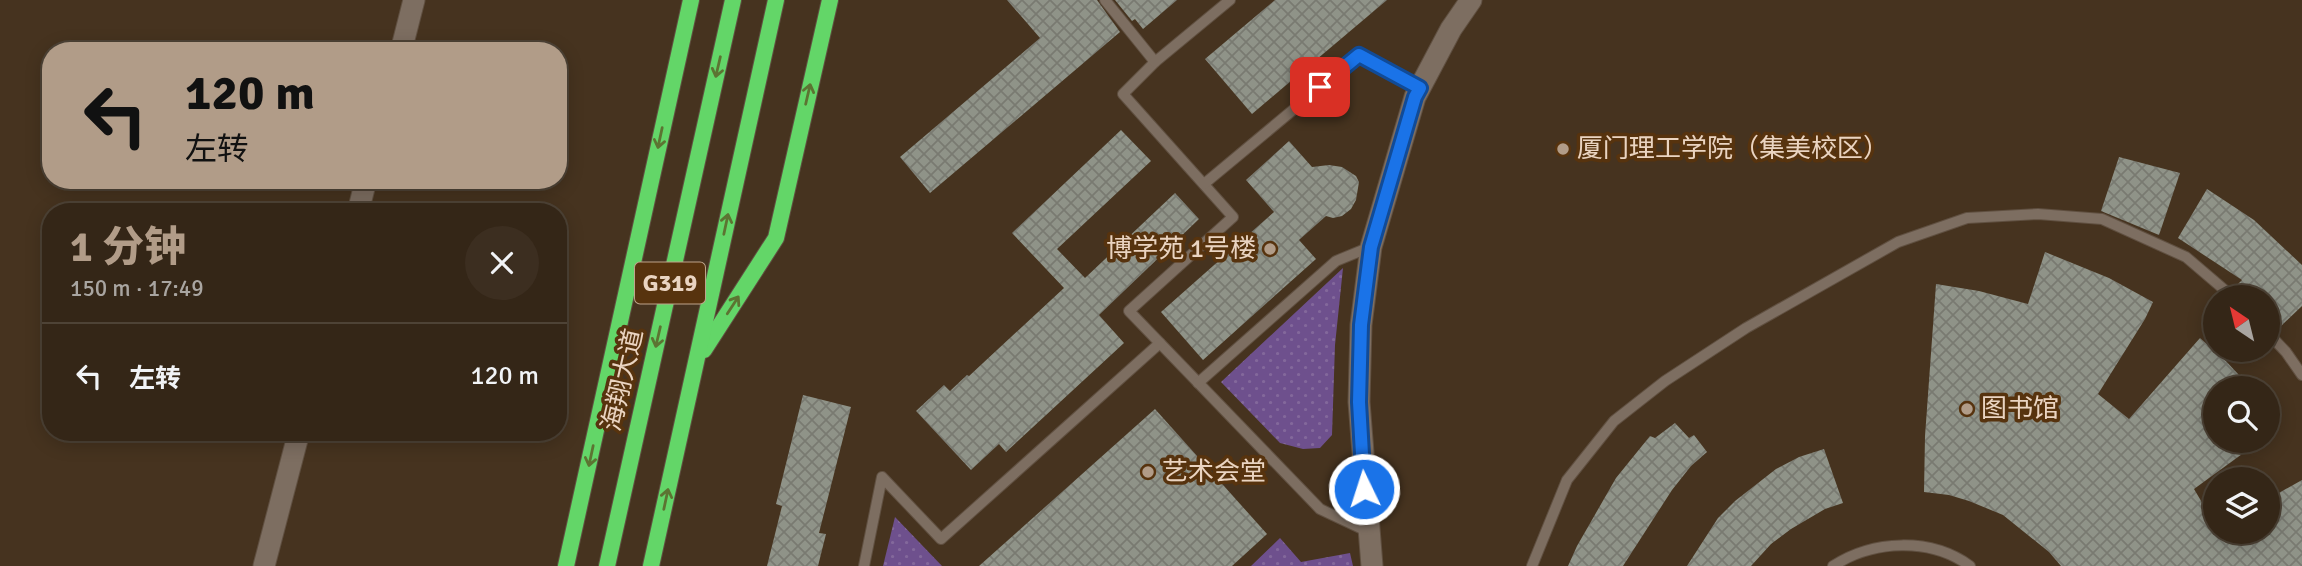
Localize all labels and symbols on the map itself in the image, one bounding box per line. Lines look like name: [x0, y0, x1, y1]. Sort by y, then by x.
one-way arrow: [711, 55, 725, 78]
pin: [1290, 57, 1350, 117]
one-way arrow: [802, 83, 816, 106]
one-way arrow: [653, 126, 667, 149]
place label: 厦门理工学院（集美校区）: [1577, 133, 1889, 165]
marker: 厦门理工学院（集美校区）: [1555, 141, 1571, 157]
one-way arrow: [720, 213, 734, 236]
place label: 博学苑 1号楼: [1106, 233, 1256, 265]
marker: 博学苑 1号楼: [1262, 241, 1278, 257]
road number: G319: [635, 262, 705, 304]
north arrow: [2203, 285, 2280, 362]
one-way arrow: [725, 296, 740, 315]
one-way arrow: [651, 325, 664, 347]
street label: 海翔大道: [596, 326, 650, 434]
place label: 图书馆: [1981, 393, 2059, 425]
marker: 图书馆: [1959, 401, 1975, 417]
one-way arrow: [583, 444, 597, 467]
position arrow: [1327, 452, 1401, 526]
place label: 艺术会堂: [1162, 456, 1266, 488]
marker: 艺术会堂: [1140, 464, 1156, 480]
one-way arrow: [659, 488, 673, 511]

